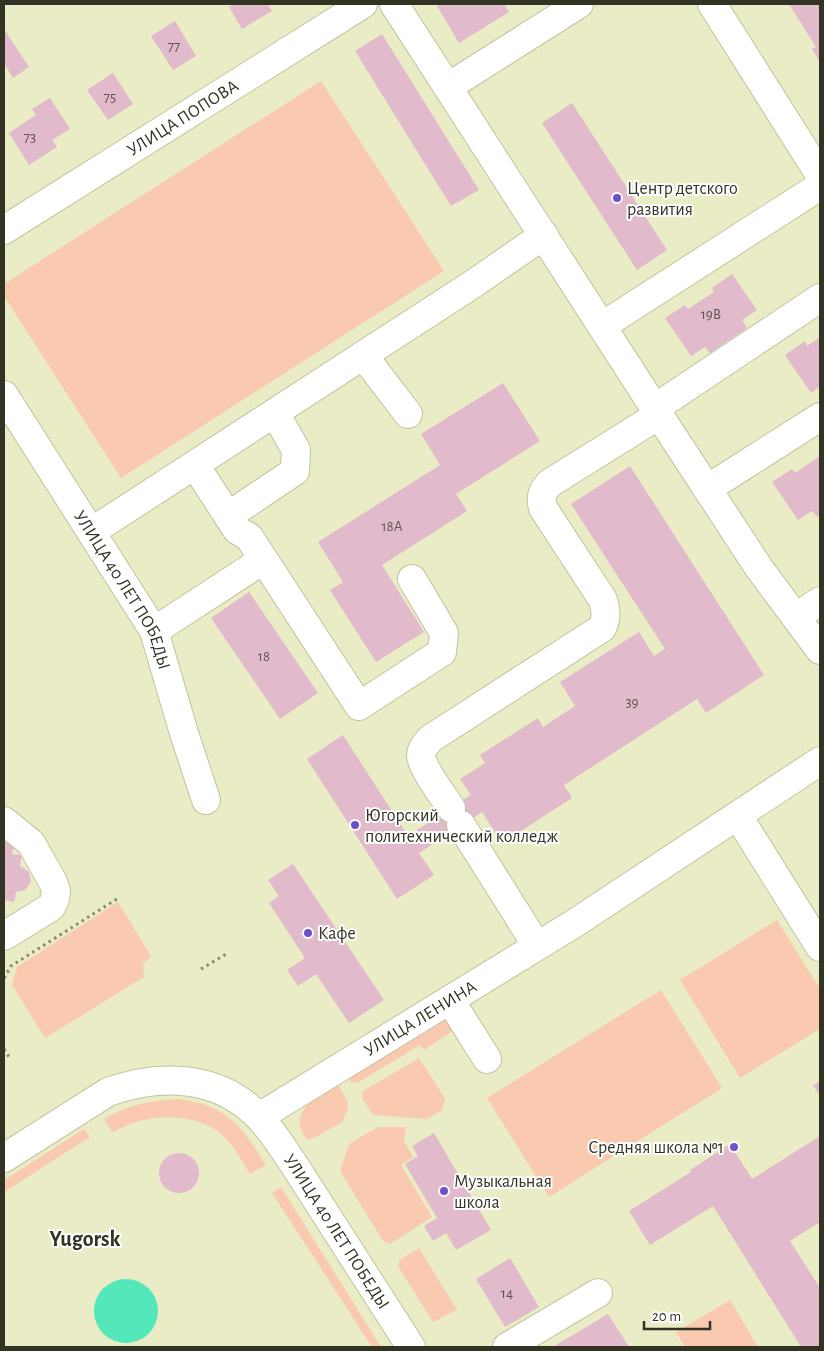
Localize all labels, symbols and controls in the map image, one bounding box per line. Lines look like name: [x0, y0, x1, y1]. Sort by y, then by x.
house number: 77: [168, 39, 180, 54]
street label: УЛИЦА ПОПОВА: [124, 77, 242, 160]
house number: 75: [104, 90, 116, 105]
house number: 73: [24, 130, 36, 145]
place label: Центр детского развития: [627, 180, 738, 219]
marker: Центр детского развития: [611, 192, 623, 204]
house number: 19В: [701, 307, 721, 322]
street label: УЛИЦА 40 ЛЕТ ПОБЕДЫ: [70, 508, 173, 672]
house number: 18А: [381, 519, 403, 534]
house number: 18: [258, 649, 270, 664]
house number: 39: [625, 695, 639, 710]
place label: Югорский политехнический колледж: [365, 807, 558, 846]
marker: Югорский политехнический колледж: [349, 819, 361, 831]
place label: Кафе: [318, 925, 356, 943]
marker: Кафе: [302, 927, 314, 939]
street label: УЛИЦА ЛЕНИНА: [361, 978, 480, 1060]
place label: Средняя школа №1: [588, 1139, 724, 1157]
marker: Средняя школа №1: [728, 1141, 740, 1153]
street label: УЛИЦА 40 ЛЕТ ПОБЕДЫ: [280, 1151, 392, 1313]
place label: Музыкальная школа: [454, 1173, 552, 1212]
marker: Музыкальная школа: [438, 1185, 450, 1197]
district label: Yugorsk: [50, 1228, 121, 1250]
house number: 14: [501, 1286, 513, 1301]
scale bar: [644, 1298, 710, 1330]
text: 20 m: [652, 1309, 681, 1324]

